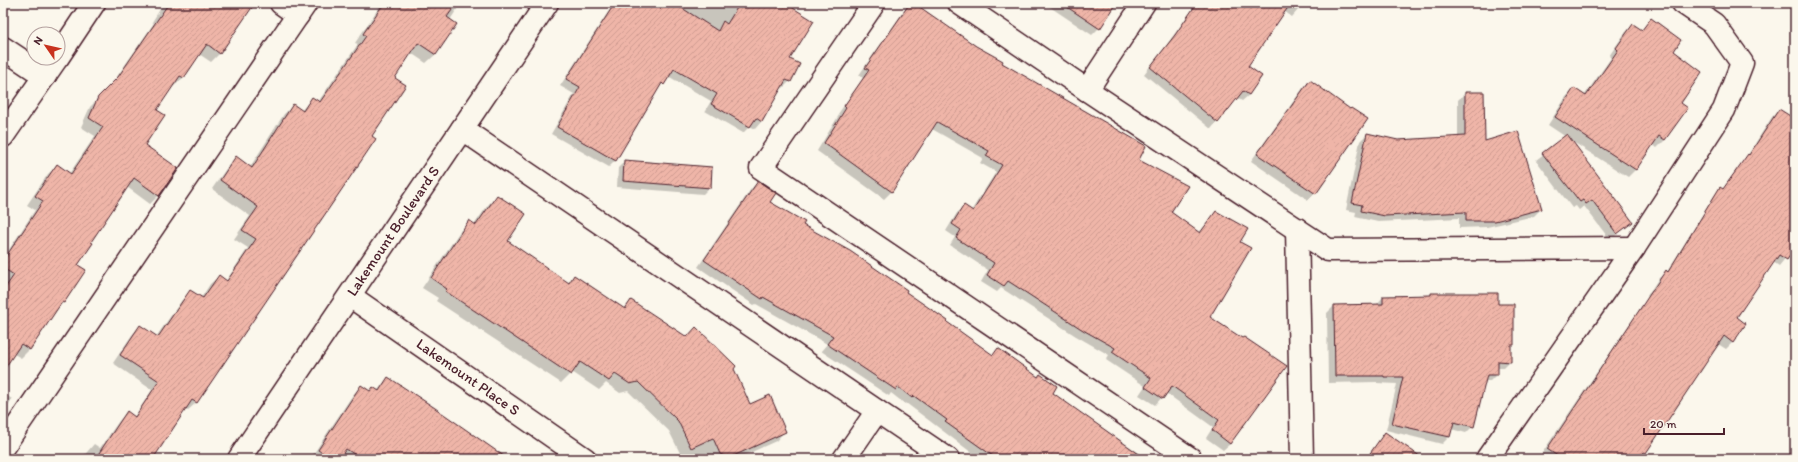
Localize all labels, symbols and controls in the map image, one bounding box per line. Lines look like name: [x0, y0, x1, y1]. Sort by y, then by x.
north arrow: [26, 26, 66, 66]
text: N: [31, 34, 46, 47]
street label: Lakemount Boulevard S: [343, 163, 443, 299]
street label: Lakemount Place S: [413, 335, 523, 419]
scale bar: [1644, 410, 1724, 436]
text: 20 m: [1650, 417, 1677, 431]

